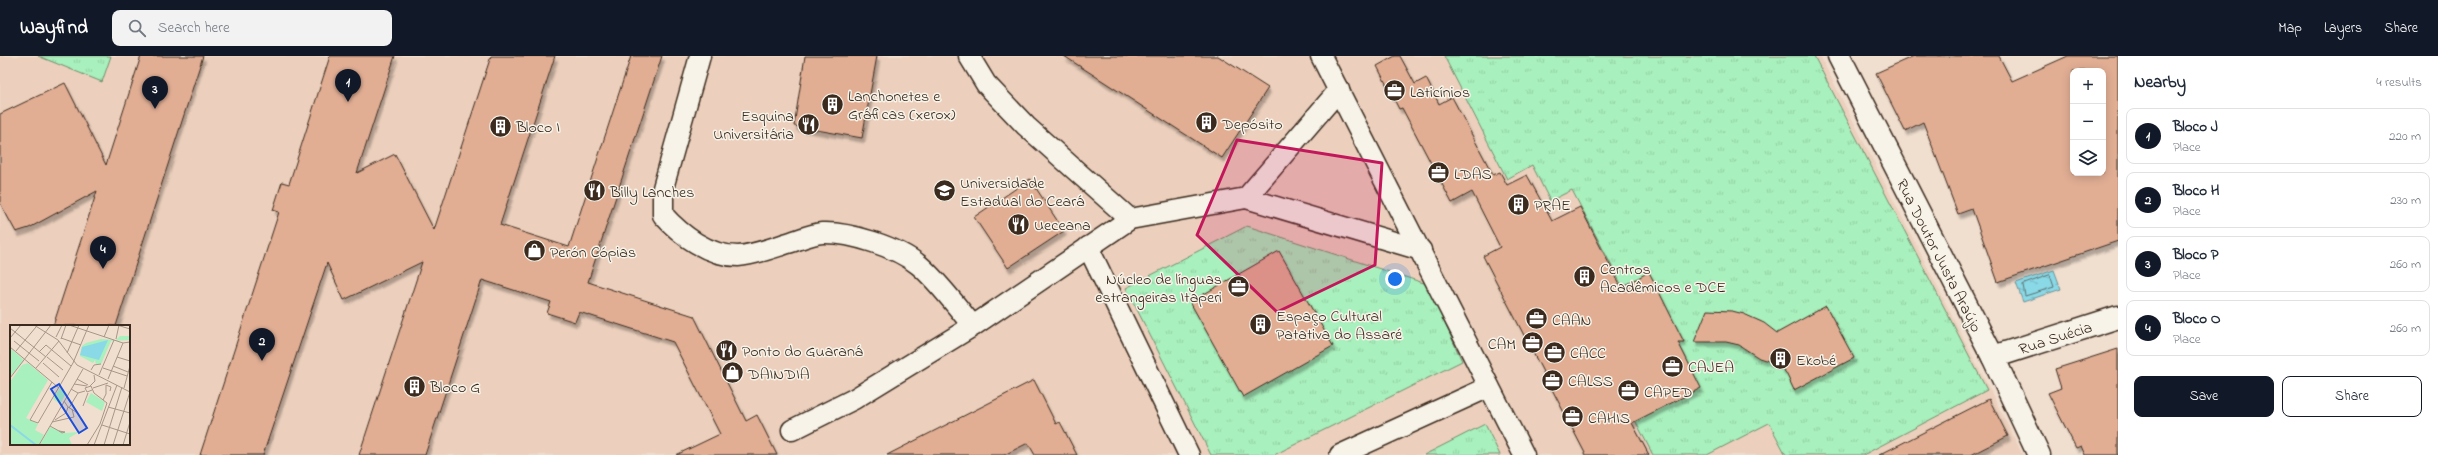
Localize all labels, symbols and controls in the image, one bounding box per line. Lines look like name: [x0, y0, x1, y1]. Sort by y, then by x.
search box: [112, 10, 392, 46]
text: Wayfind: [20, 15, 88, 42]
icon: search: [126, 17, 148, 39]
text: Search here: [158, 17, 230, 39]
text: Map: [2278, 18, 2302, 39]
text: Layers: [2324, 18, 2362, 39]
text: Share: [2384, 18, 2418, 39]
map controls: [2070, 68, 2106, 176]
button: +: [2070, 68, 2106, 104]
pin: 1: [335, 69, 361, 102]
text: Nearby: [2134, 70, 2186, 95]
text: 4 results: [2376, 73, 2422, 92]
pin: 3: [142, 76, 168, 109]
office icon: Laticínios: [1382, 78, 1408, 104]
place label: Laticínios: [1410, 81, 1470, 105]
place label: Lanchonetes e Gráficas (xerox): [848, 85, 956, 127]
building icon: Lanchonetes e Gráficas (xerox): [820, 91, 846, 117]
button: −: [2070, 104, 2106, 140]
place label: Esquina Universitária: [713, 105, 794, 147]
building icon: Depósito: [1193, 110, 1219, 136]
restaurant icon: Esquina Universitária: [796, 111, 822, 137]
building icon: Bloco I: [487, 113, 513, 139]
place label: Depósito: [1221, 113, 1283, 137]
place label: Bloco I: [515, 116, 560, 140]
text: Bloco J: [2173, 116, 2218, 138]
text: 1: [2146, 127, 2150, 146]
text: 220 m: [2389, 127, 2421, 146]
text: Place: [2173, 138, 2201, 157]
button: layers: [2070, 140, 2106, 176]
office icon: LDAS: [1426, 160, 1452, 186]
place label: LDAS: [1454, 163, 1492, 187]
place label: Universidade Estadual do Ceará: [960, 172, 1084, 214]
street label: Rua Doutor Justa Araújo: [1889, 175, 1987, 337]
restaurant icon: Billy Lanches: [581, 178, 607, 204]
school or university icon: Universidade Estadual do Ceará: [931, 178, 957, 204]
text: Bloco H: [2173, 180, 2219, 202]
place label: Billy Lanches: [609, 181, 694, 205]
building icon: PRAE: [1505, 191, 1531, 217]
text: 2: [2145, 191, 2151, 210]
text: 230 m: [2390, 191, 2421, 210]
place label: PRAE: [1534, 194, 1571, 218]
text: Place: [2173, 202, 2201, 221]
restaurant icon: Ueceana: [1006, 211, 1032, 237]
place label: Ueceana: [1034, 214, 1091, 238]
pin: 4: [90, 236, 116, 269]
shop icon: Perón Cópias: [522, 238, 548, 264]
place label: Perón Cópias: [550, 241, 636, 265]
text: Bloco P: [2173, 244, 2219, 266]
text: 3: [2145, 255, 2151, 274]
text: 260 m: [2390, 255, 2421, 274]
place label: Centros Acadêmicos e DCE: [1600, 258, 1726, 300]
building icon: Centros Acadêmicos e DCE: [1572, 264, 1598, 290]
text: Place: [2173, 266, 2201, 285]
place label: Núcleo de línguas estrangeiras Itaperi: [1095, 268, 1222, 310]
your location: [1385, 269, 1405, 289]
office icon: Núcleo de línguas estrangeiras Itaperi: [1225, 274, 1251, 300]
place label: Espaço Cultural Patativa do Assaré: [1276, 305, 1403, 347]
office icon: CAAN: [1523, 306, 1549, 332]
text: Bloco O: [2173, 308, 2221, 330]
place label: CAAN: [1552, 309, 1591, 333]
building icon: Espaço Cultural Patativa do Assaré: [1248, 311, 1274, 337]
street label: Rua Suécia: [2016, 316, 2095, 362]
text: 4: [2145, 319, 2151, 338]
text: 260 m: [2390, 319, 2421, 338]
inset map: [10, 325, 130, 445]
pin: 2: [249, 328, 275, 361]
office icon: CAM: [1519, 330, 1545, 356]
text: Place: [2173, 330, 2201, 349]
place label: CAM: [1488, 333, 1516, 357]
restaurant icon: Ponto do Guaraná: [713, 337, 739, 363]
office icon: CACC: [1542, 339, 1568, 365]
place label: Ponto do Guaraná: [742, 340, 863, 364]
place label: CACC: [1570, 342, 1606, 366]
building icon: Ekobé: [1767, 346, 1793, 372]
place label: Ekobé: [1796, 349, 1837, 373]
office icon: CAJEA: [1659, 353, 1685, 379]
place label: CAJEA: [1688, 356, 1734, 380]
shop icon: DAINDIA: [719, 360, 745, 386]
place label: DAINDIA: [747, 363, 810, 387]
office icon: CALSS: [1540, 367, 1566, 393]
place label: CALSS: [1568, 370, 1613, 394]
building icon: Bloco G: [402, 373, 428, 399]
place label: Bloco G: [429, 376, 480, 400]
button: Save: [2134, 376, 2274, 417]
button: Share: [2282, 376, 2422, 417]
office icon: CAPED: [1615, 378, 1641, 404]
place label: CAPED: [1644, 381, 1692, 405]
office icon: CAHIS: [1559, 404, 1585, 430]
place label: CAHIS: [1588, 407, 1630, 431]

